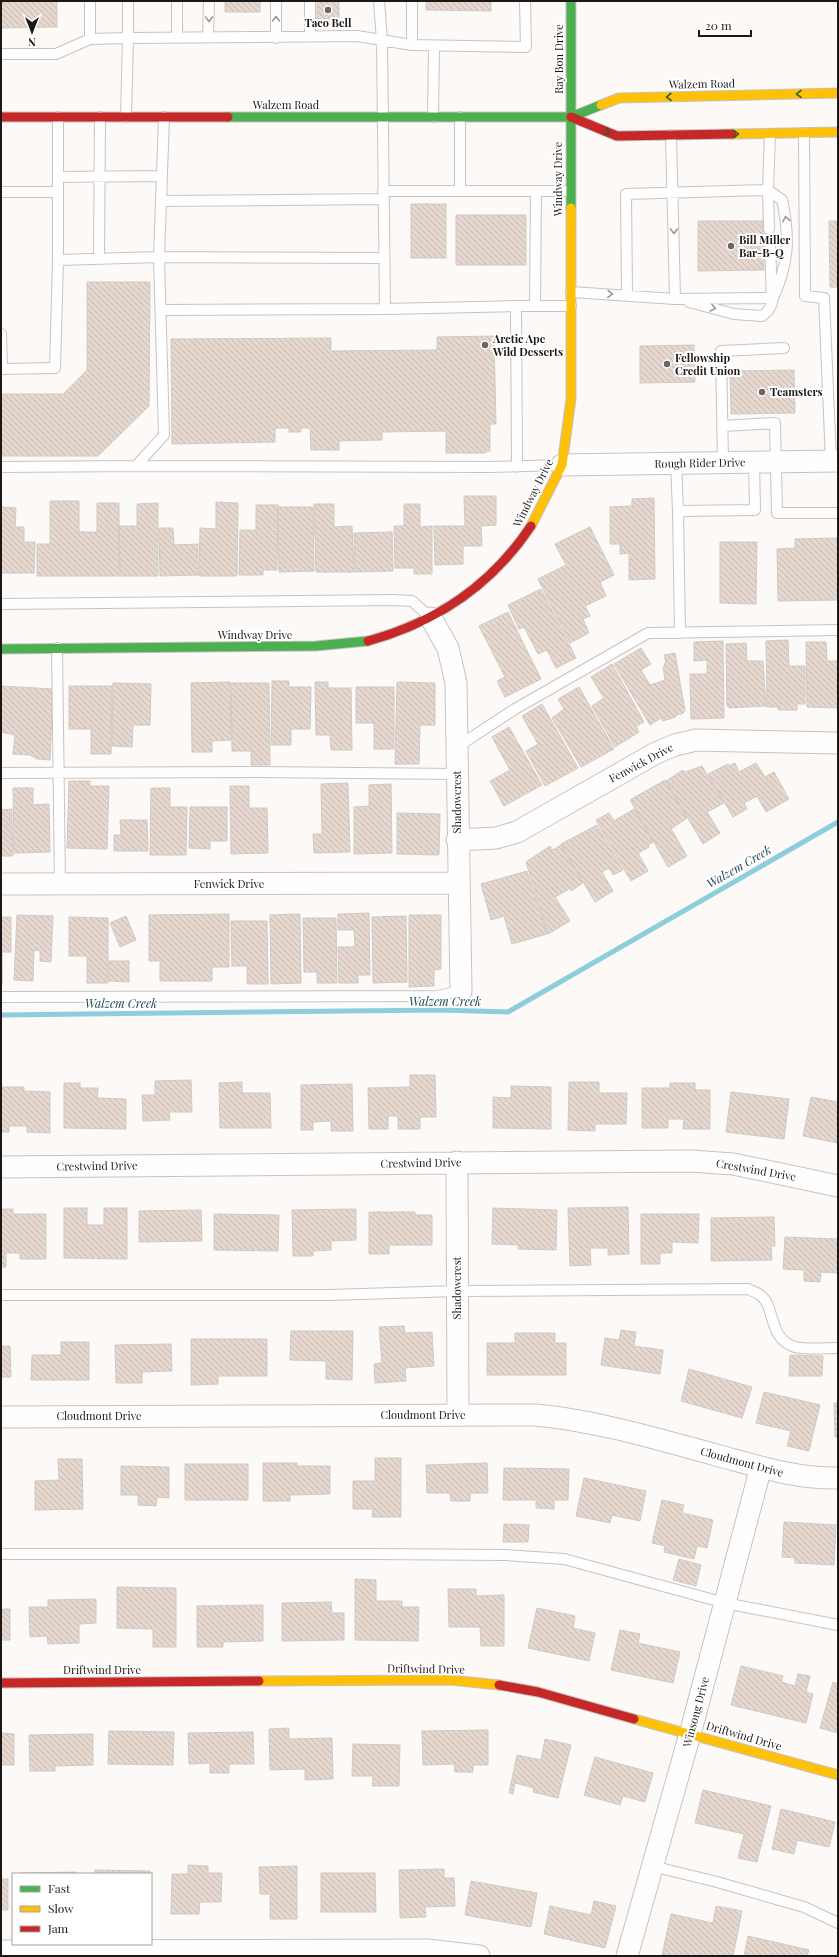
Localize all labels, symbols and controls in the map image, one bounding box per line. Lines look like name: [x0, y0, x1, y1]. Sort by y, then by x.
marker: Taco Bell: [323, 5, 333, 15]
north arrow: [12, 12, 52, 52]
scale bar: [699, 12, 751, 38]
place label: Taco Bell: [305, 15, 352, 30]
one-way arrow: [204, 16, 213, 22]
one-way arrow: [272, 16, 280, 22]
text: 20 m: [705, 17, 732, 33]
street label: Ray Bon Drive: [551, 24, 566, 94]
text: N: [28, 35, 36, 50]
street label: Walzem Road: [668, 75, 736, 92]
one-way arrow: [796, 90, 802, 98]
one-way arrow: [666, 93, 672, 101]
street label: Walzem Road: [252, 97, 320, 112]
one-way arrow: [604, 127, 611, 135]
one-way arrow: [733, 130, 739, 138]
street label: Windway Drive: [550, 141, 565, 217]
one-way arrow: [782, 216, 791, 222]
one-way arrow: [669, 228, 678, 234]
place label: Bill Miller Bar-B-Q: [739, 232, 791, 260]
marker: Bill Miller Bar-B-Q: [726, 241, 736, 251]
one-way arrow: [607, 290, 613, 298]
one-way arrow: [710, 304, 716, 312]
place label: Arctic Ape Wild Desserts: [492, 331, 563, 359]
marker: Arctic Ape Wild Desserts: [480, 340, 490, 350]
place label: Fellowship Credit Union: [675, 350, 741, 378]
marker: Fellowship Credit Union: [662, 359, 672, 369]
place label: Teamsters: [770, 384, 823, 399]
marker: Teamsters: [757, 387, 767, 397]
street label: Rough Rider Drive: [654, 454, 746, 471]
street label: Windway Drive: [508, 456, 556, 530]
street label: Windway Drive: [217, 627, 293, 642]
street label: Fenwick Drive: [606, 739, 676, 786]
street label: Shadowcrest: [449, 770, 464, 834]
water label: Walzem Creek: [703, 841, 774, 891]
street label: Fenwick Drive: [194, 876, 265, 891]
water label: Walzem Creek: [409, 993, 481, 1009]
water label: Walzem Creek: [85, 995, 157, 1011]
street label: Crestwind Drive: [380, 1154, 462, 1171]
street label: Crestwind Drive: [715, 1155, 798, 1184]
street label: Crestwind Drive: [56, 1157, 138, 1174]
street label: Shadowcrest: [449, 1256, 464, 1320]
street label: Cloudmont Drive: [380, 1407, 466, 1422]
street label: Cloudmont Drive: [56, 1408, 142, 1423]
street label: Cloudmont Drive: [699, 1443, 786, 1480]
street label: Driftwind Drive: [387, 1660, 466, 1677]
street label: Driftwind Drive: [63, 1662, 141, 1677]
street label: Winsong Drive: [679, 1675, 712, 1750]
street label: Driftwind Drive: [705, 1718, 784, 1754]
legend: [12, 1873, 152, 1945]
text: Fast: [48, 1880, 71, 1896]
text: Slow: [48, 1900, 74, 1916]
text: Jam: [47, 1920, 69, 1936]

